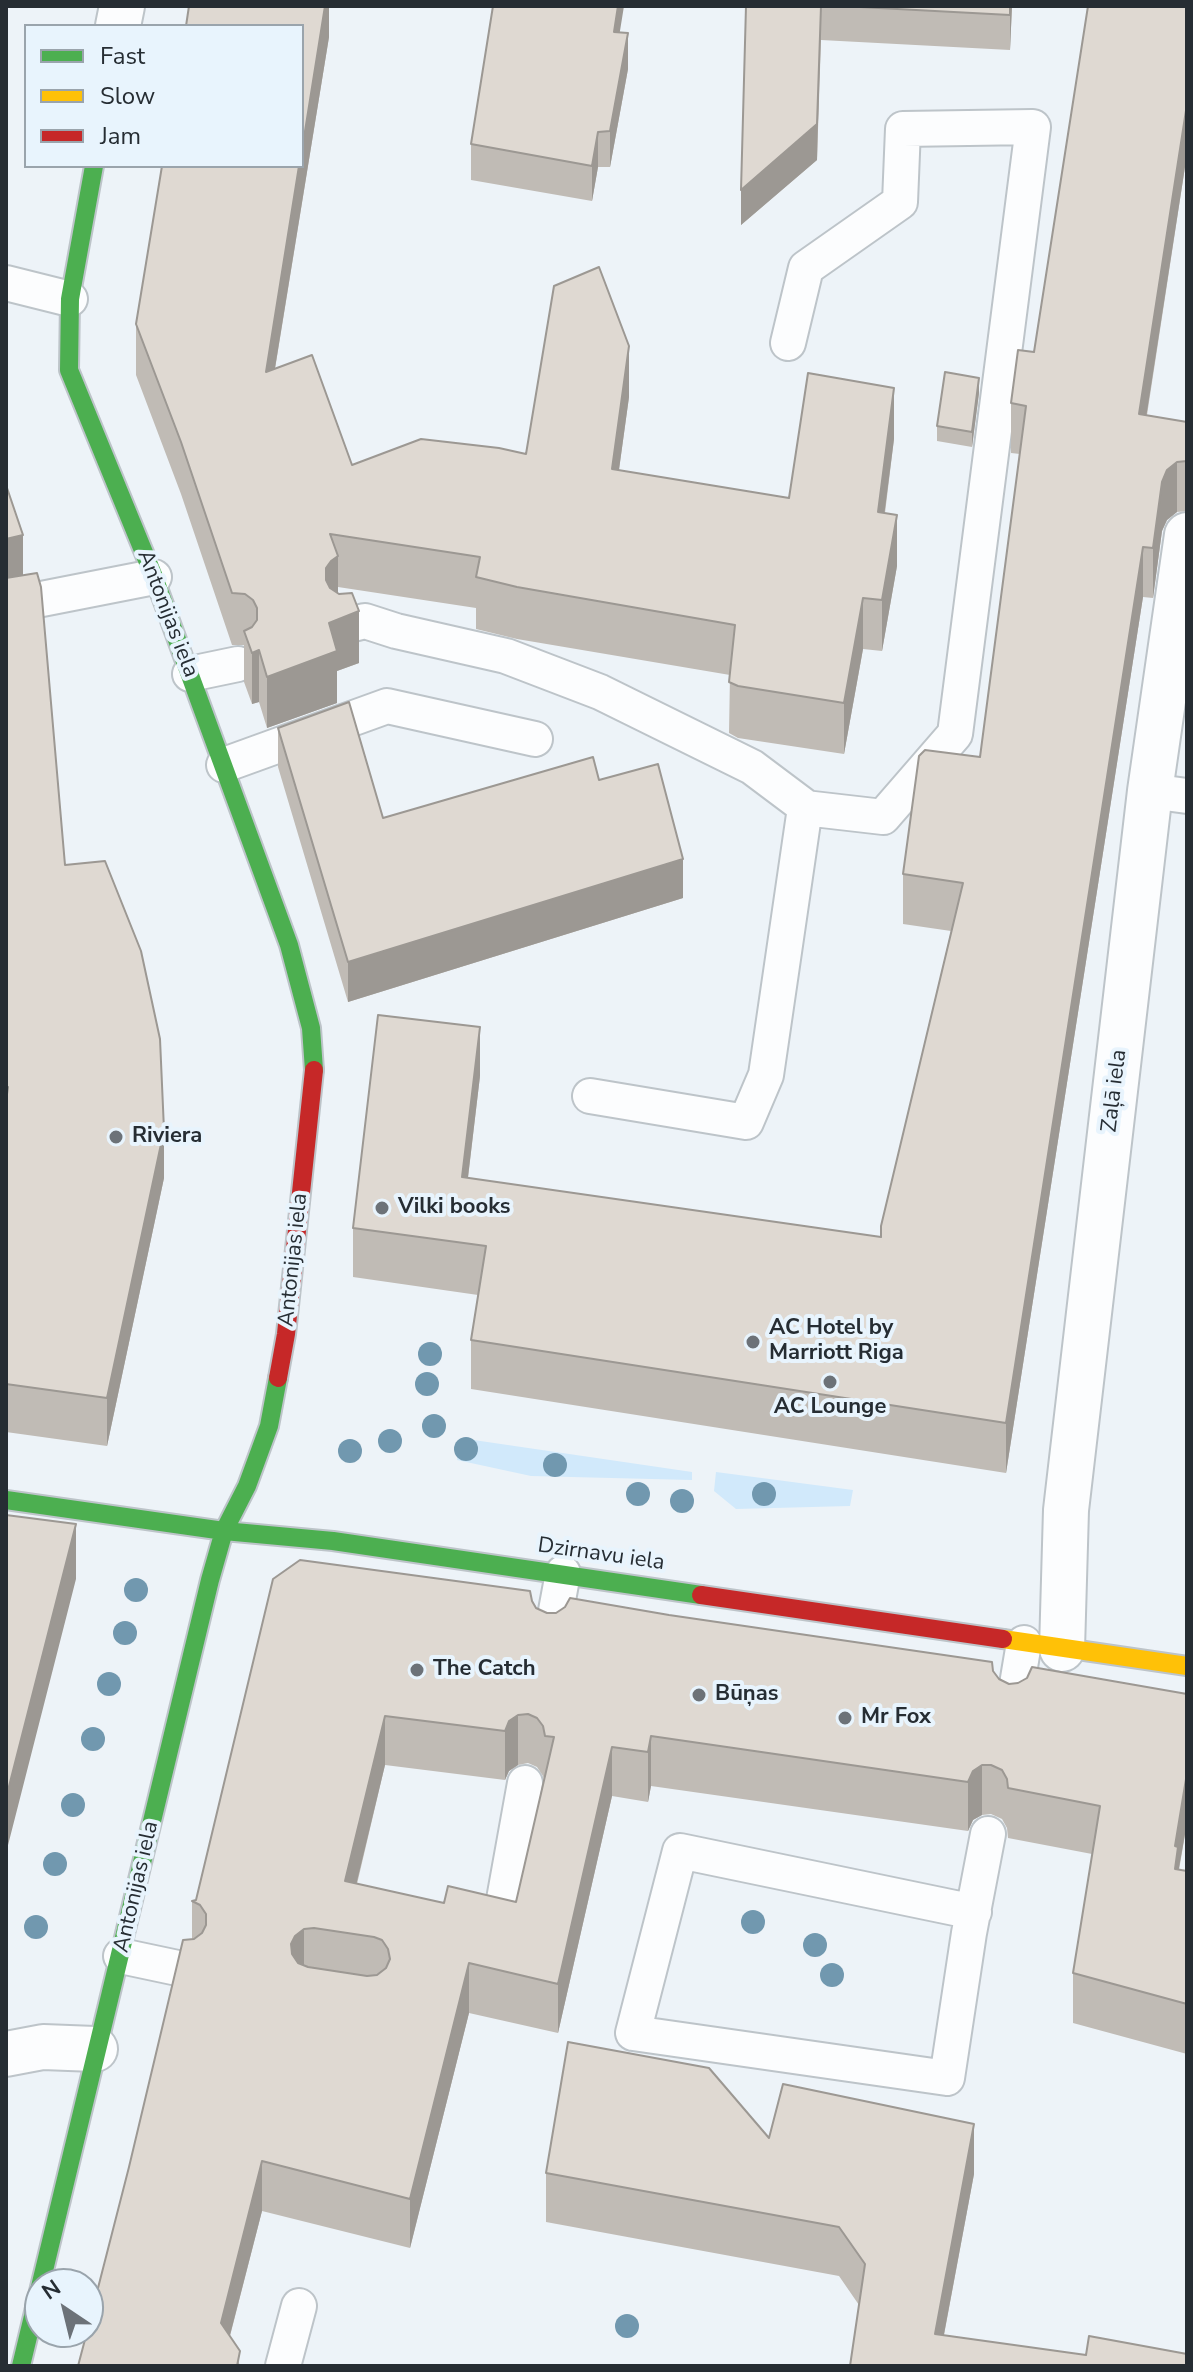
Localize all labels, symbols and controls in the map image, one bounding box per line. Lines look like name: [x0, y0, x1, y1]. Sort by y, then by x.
legend: [24, 24, 304, 168]
text: Fast: [100, 40, 145, 72]
text: Slow: [100, 80, 155, 112]
text: Jam: [100, 120, 141, 152]
street label: Antonijas iela: [131, 547, 203, 681]
street label: Zaļā iela: [1097, 1048, 1133, 1134]
place label: Riviera: [132, 1124, 202, 1150]
marker: Riviera: [107, 1128, 125, 1146]
street label: Antonijas iela: [274, 1192, 314, 1328]
place label: Vilki books: [398, 1195, 511, 1221]
marker: Vilki books: [373, 1199, 391, 1217]
place label: AC Hotel by Marriott Riga: [769, 1316, 904, 1368]
marker: AC Hotel by Marriott Riga: [744, 1333, 762, 1351]
marker: AC Lounge: [821, 1373, 839, 1391]
place label: AC Lounge: [774, 1395, 886, 1421]
street label: Dzirnavu iela: [536, 1533, 666, 1577]
place label: The Catch: [433, 1657, 536, 1683]
marker: The Catch: [408, 1661, 426, 1679]
place label: Būņas: [715, 1682, 779, 1708]
marker: Būņas: [690, 1686, 708, 1704]
place label: Mr Fox: [861, 1705, 931, 1731]
marker: Mr Fox: [836, 1709, 854, 1727]
street label: Antonijas iela: [109, 1819, 165, 1955]
north arrow: [24, 2268, 104, 2348]
text: N: [36, 2273, 67, 2307]

